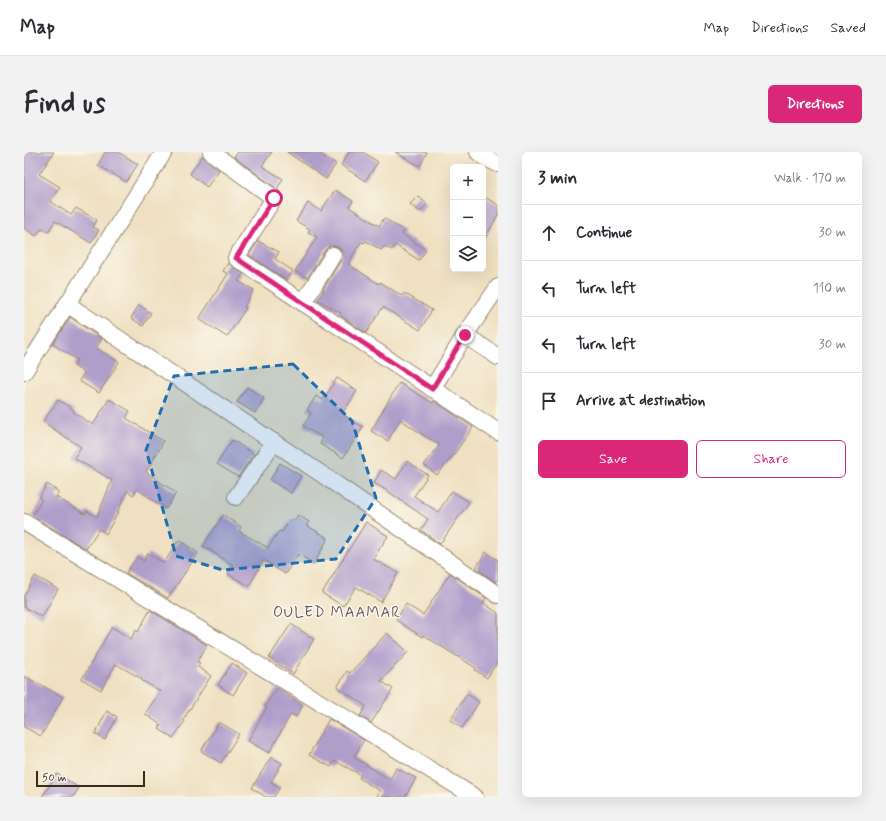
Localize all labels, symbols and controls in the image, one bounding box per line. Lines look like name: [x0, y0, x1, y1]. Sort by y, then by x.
text: Map: [20, 15, 55, 40]
text: Map: [703, 19, 729, 37]
text: Directions: [751, 19, 809, 37]
text: Saved: [831, 19, 866, 37]
button: Directions: [768, 85, 862, 123]
text: Find us: [24, 86, 105, 123]
map controls: [450, 164, 486, 272]
button: +: [450, 164, 486, 200]
text: 3 min: [538, 167, 577, 189]
text: Walk · 170 m: [774, 170, 846, 187]
route start: [265, 189, 283, 207]
button: −: [450, 200, 486, 236]
icon: ahead: [538, 222, 560, 244]
text: Continue: [576, 223, 632, 243]
text: 30 m: [819, 224, 846, 241]
button: layers: [450, 236, 486, 272]
icon: left: [538, 278, 560, 300]
text: Turn left: [576, 279, 636, 299]
text: 110 m: [813, 280, 846, 297]
route end: [456, 326, 474, 344]
icon: left: [538, 334, 560, 356]
text: Turn left: [576, 335, 636, 355]
text: 30 m: [819, 336, 846, 353]
icon: arrive: [538, 390, 560, 412]
text: Arrive at destination: [576, 391, 705, 411]
button: Save: [538, 440, 688, 478]
button: Share: [696, 440, 846, 478]
district label: OULED MAAMAR: [273, 603, 401, 623]
scale bar: [36, 769, 145, 788]
text: 50 m: [42, 771, 67, 785]

